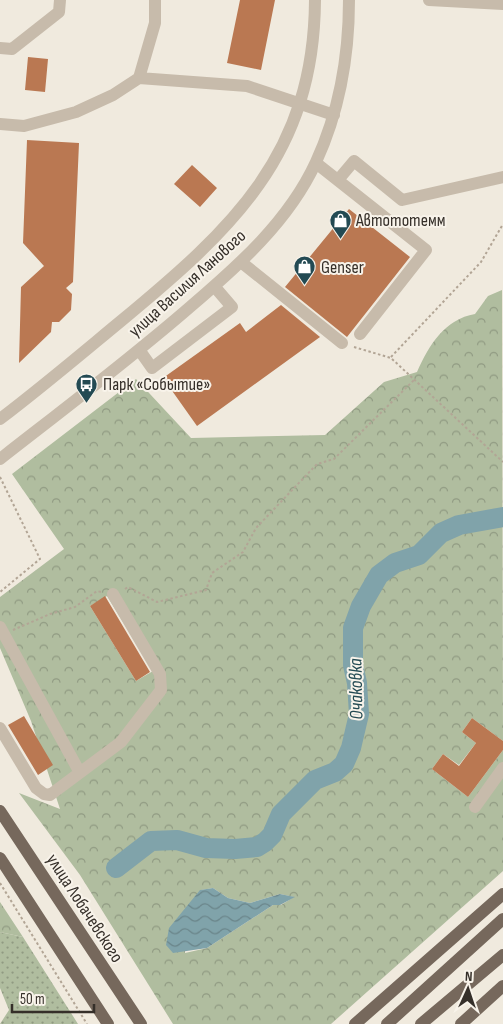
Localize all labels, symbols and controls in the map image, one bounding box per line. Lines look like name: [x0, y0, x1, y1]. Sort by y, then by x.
shop icon: Автототемм: [328, 208, 352, 239]
place label: Автототемм: [355, 210, 445, 231]
street label: улица Василия Ланового: [124, 225, 250, 341]
shop icon: Genser: [293, 255, 317, 286]
place label: Genser: [321, 257, 364, 278]
bus stop icon: Парк «Событие»: [75, 372, 99, 403]
place label: Парк «Событие»: [103, 374, 210, 395]
water label: Очаковка: [344, 658, 369, 720]
street label: улица Лобачевского: [42, 850, 127, 966]
north arrow: [443, 964, 493, 1014]
text: N: [464, 968, 473, 985]
scale bar: [12, 982, 95, 1014]
text: 50 m: [20, 990, 45, 1009]

